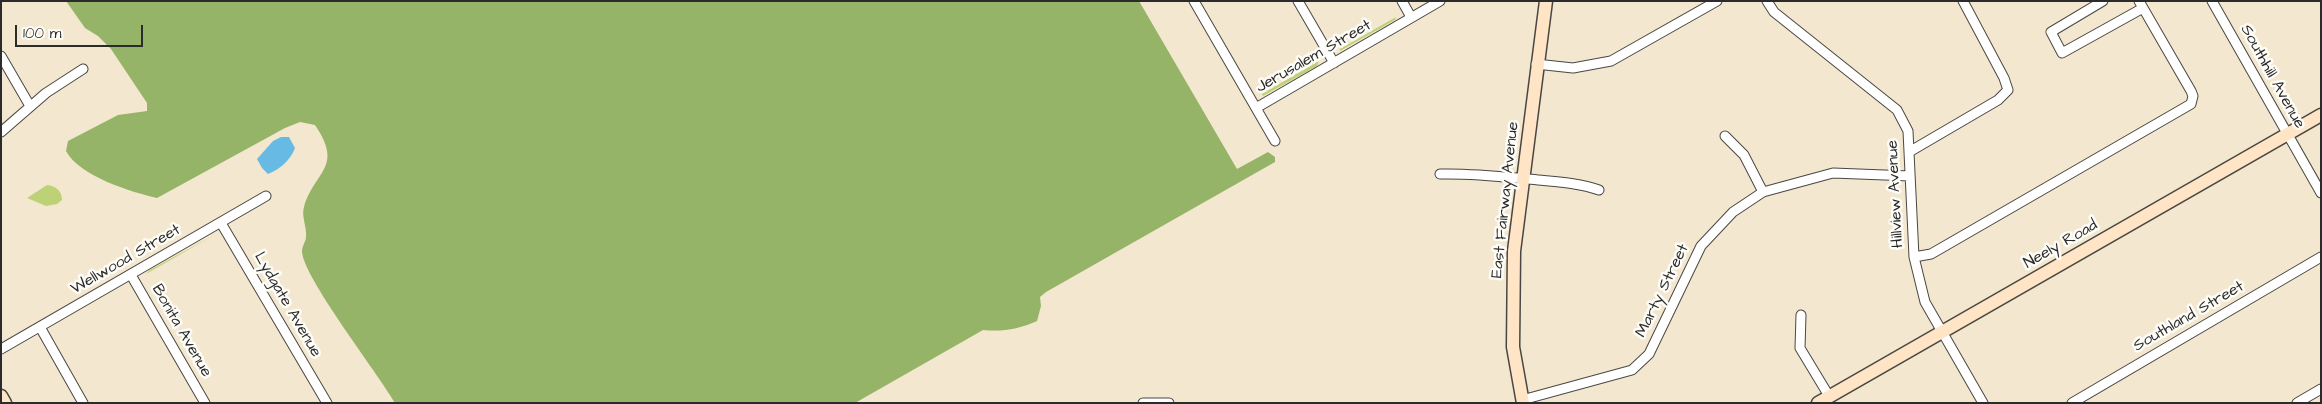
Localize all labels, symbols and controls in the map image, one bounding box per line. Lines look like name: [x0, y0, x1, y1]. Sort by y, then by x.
scale bar: [18, 15, 145, 47]
street label: Jerusalem Street: [1253, 16, 1375, 98]
street label: Southhill Avenue: [2236, 22, 2308, 132]
text: 100 m: [23, 23, 62, 44]
street label: East Fairway Avenue: [1488, 121, 1524, 279]
street label: Hillview Avenue: [1884, 140, 1908, 248]
street label: Neely Road: [2021, 216, 2101, 274]
street label: Wellwood Street: [68, 221, 184, 299]
street label: Marty Street: [1632, 241, 1694, 341]
street label: Lydgate Avenue: [249, 249, 325, 361]
street label: Southland Street: [2130, 278, 2248, 356]
street label: Bonita Avenue: [147, 281, 215, 381]

